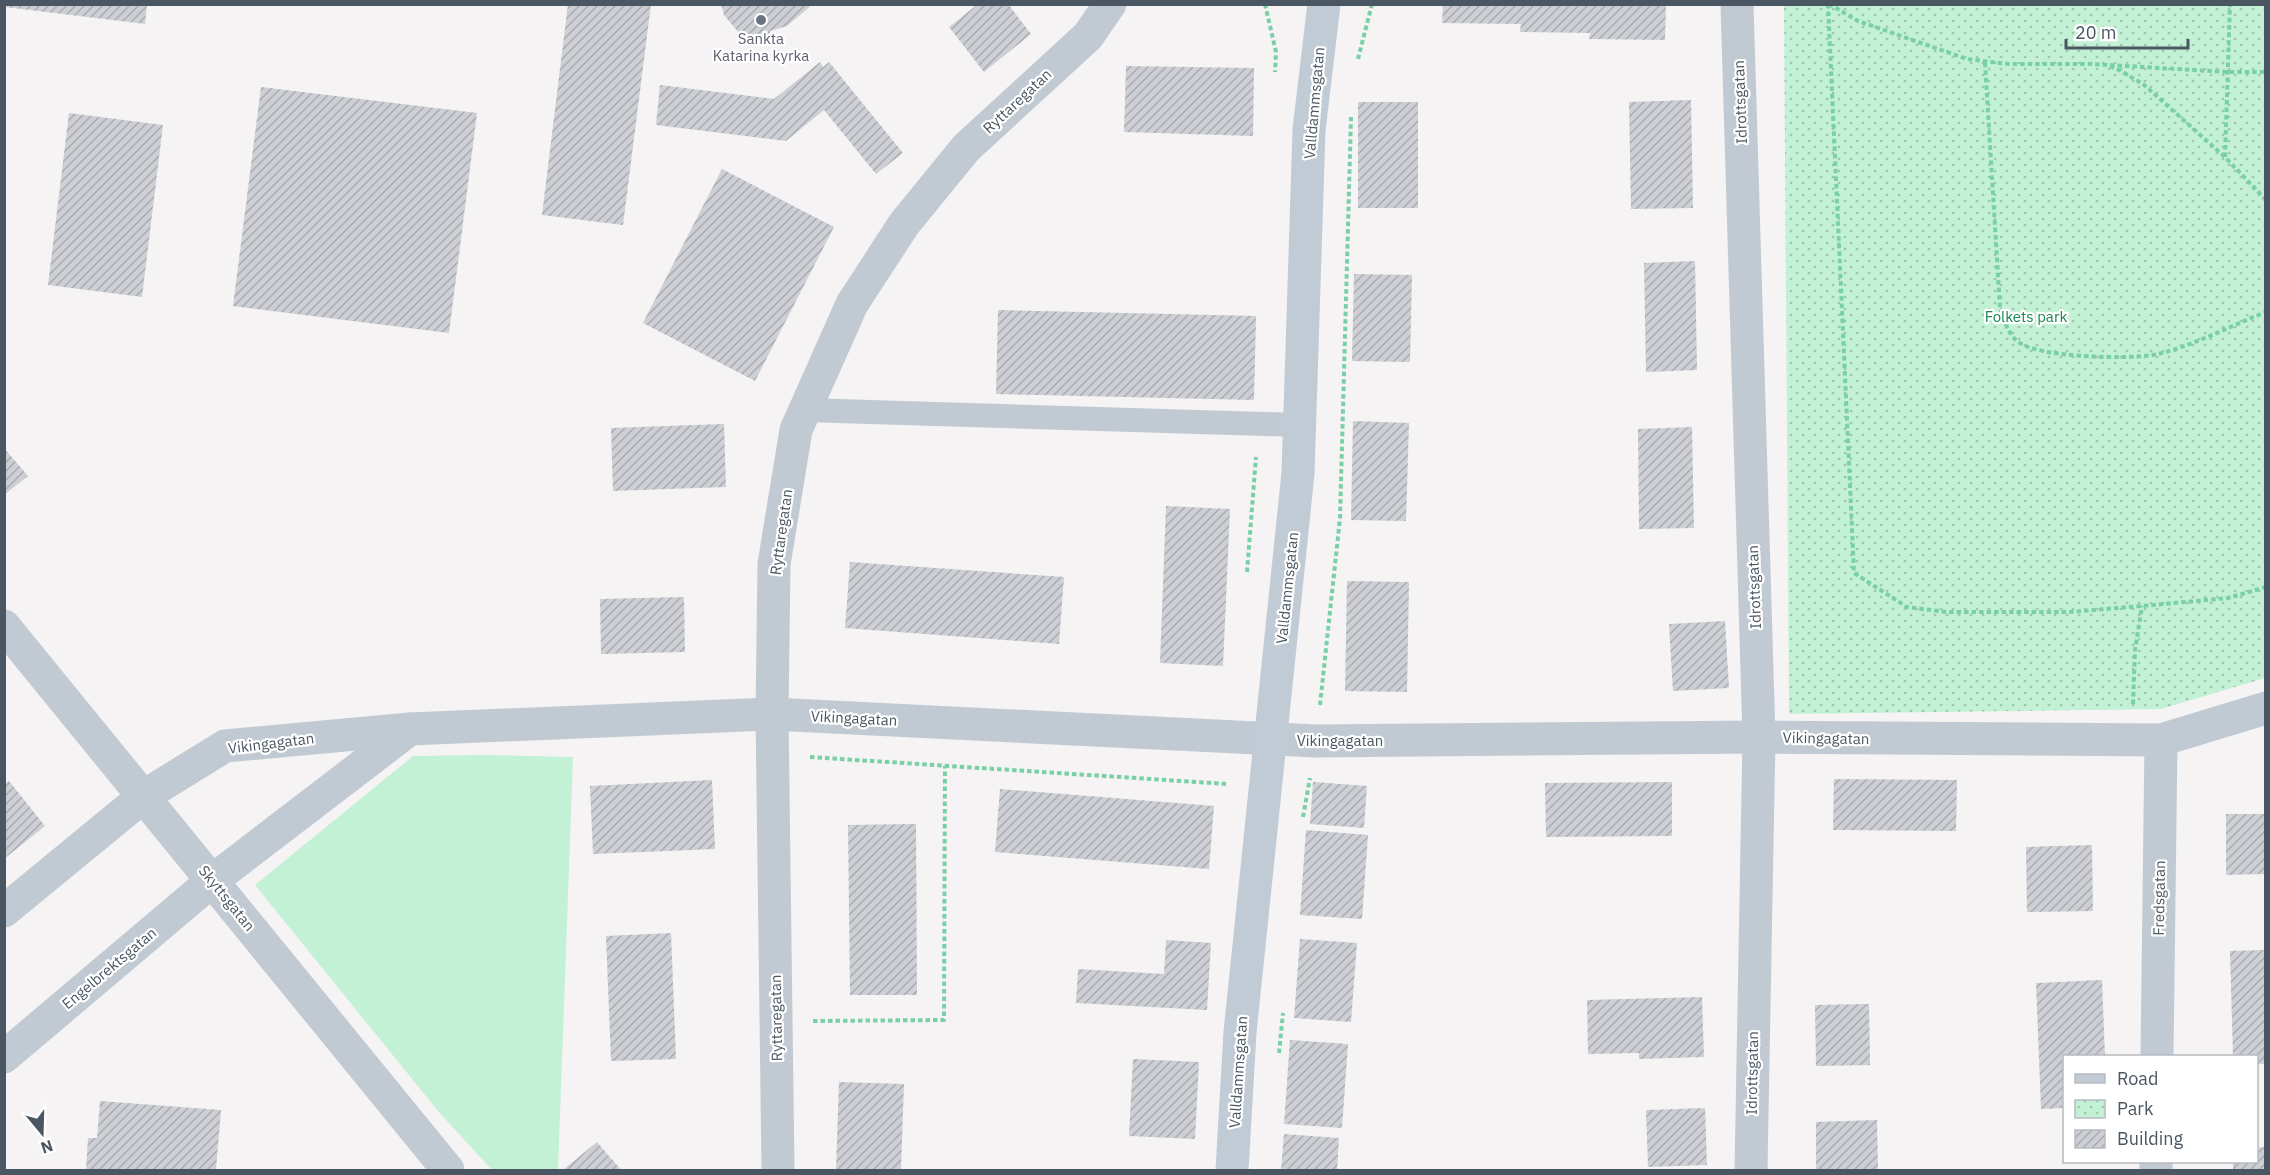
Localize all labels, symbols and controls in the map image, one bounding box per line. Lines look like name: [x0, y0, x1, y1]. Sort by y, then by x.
scale bar: [2066, 12, 2188, 50]
marker: Sankta Katarina kyrka: [754, 13, 768, 27]
text: 20 m: [2075, 21, 2117, 44]
place label: Sankta Katarina kyrka: [713, 29, 809, 65]
street label: Valldammsgatan: [1300, 46, 1328, 160]
street label: Idrottsgatan: [1729, 60, 1751, 144]
street label: Ryttaregatan: [979, 64, 1055, 138]
park label: Folkets park: [1985, 307, 2067, 326]
street label: Ryttaregatan: [766, 488, 796, 576]
street label: Valldammsgatan: [1272, 531, 1302, 645]
street label: Idrottsgatan: [1743, 545, 1765, 629]
street label: Vikingagatan: [810, 706, 898, 730]
street label: Vikingagatan: [227, 728, 315, 758]
street label: Vikingagatan: [1783, 728, 1869, 748]
street label: Vikingagatan: [1297, 731, 1383, 750]
street label: Fredsgatan: [2149, 860, 2169, 936]
street label: Skyttsgatan: [195, 861, 259, 935]
street label: Engelbrektsgatan: [58, 923, 160, 1013]
street label: Ryttaregatan: [766, 974, 786, 1062]
street label: Valldammsgatan: [1225, 1015, 1251, 1129]
street label: Idrottsgatan: [1742, 1031, 1762, 1115]
legend: [2063, 1055, 2258, 1163]
text: Road: [2117, 1067, 2158, 1090]
text: Park: [2117, 1097, 2154, 1120]
north arrow: [12, 1103, 72, 1163]
text: Building: [2117, 1127, 2184, 1150]
text: N: [38, 1136, 56, 1159]

